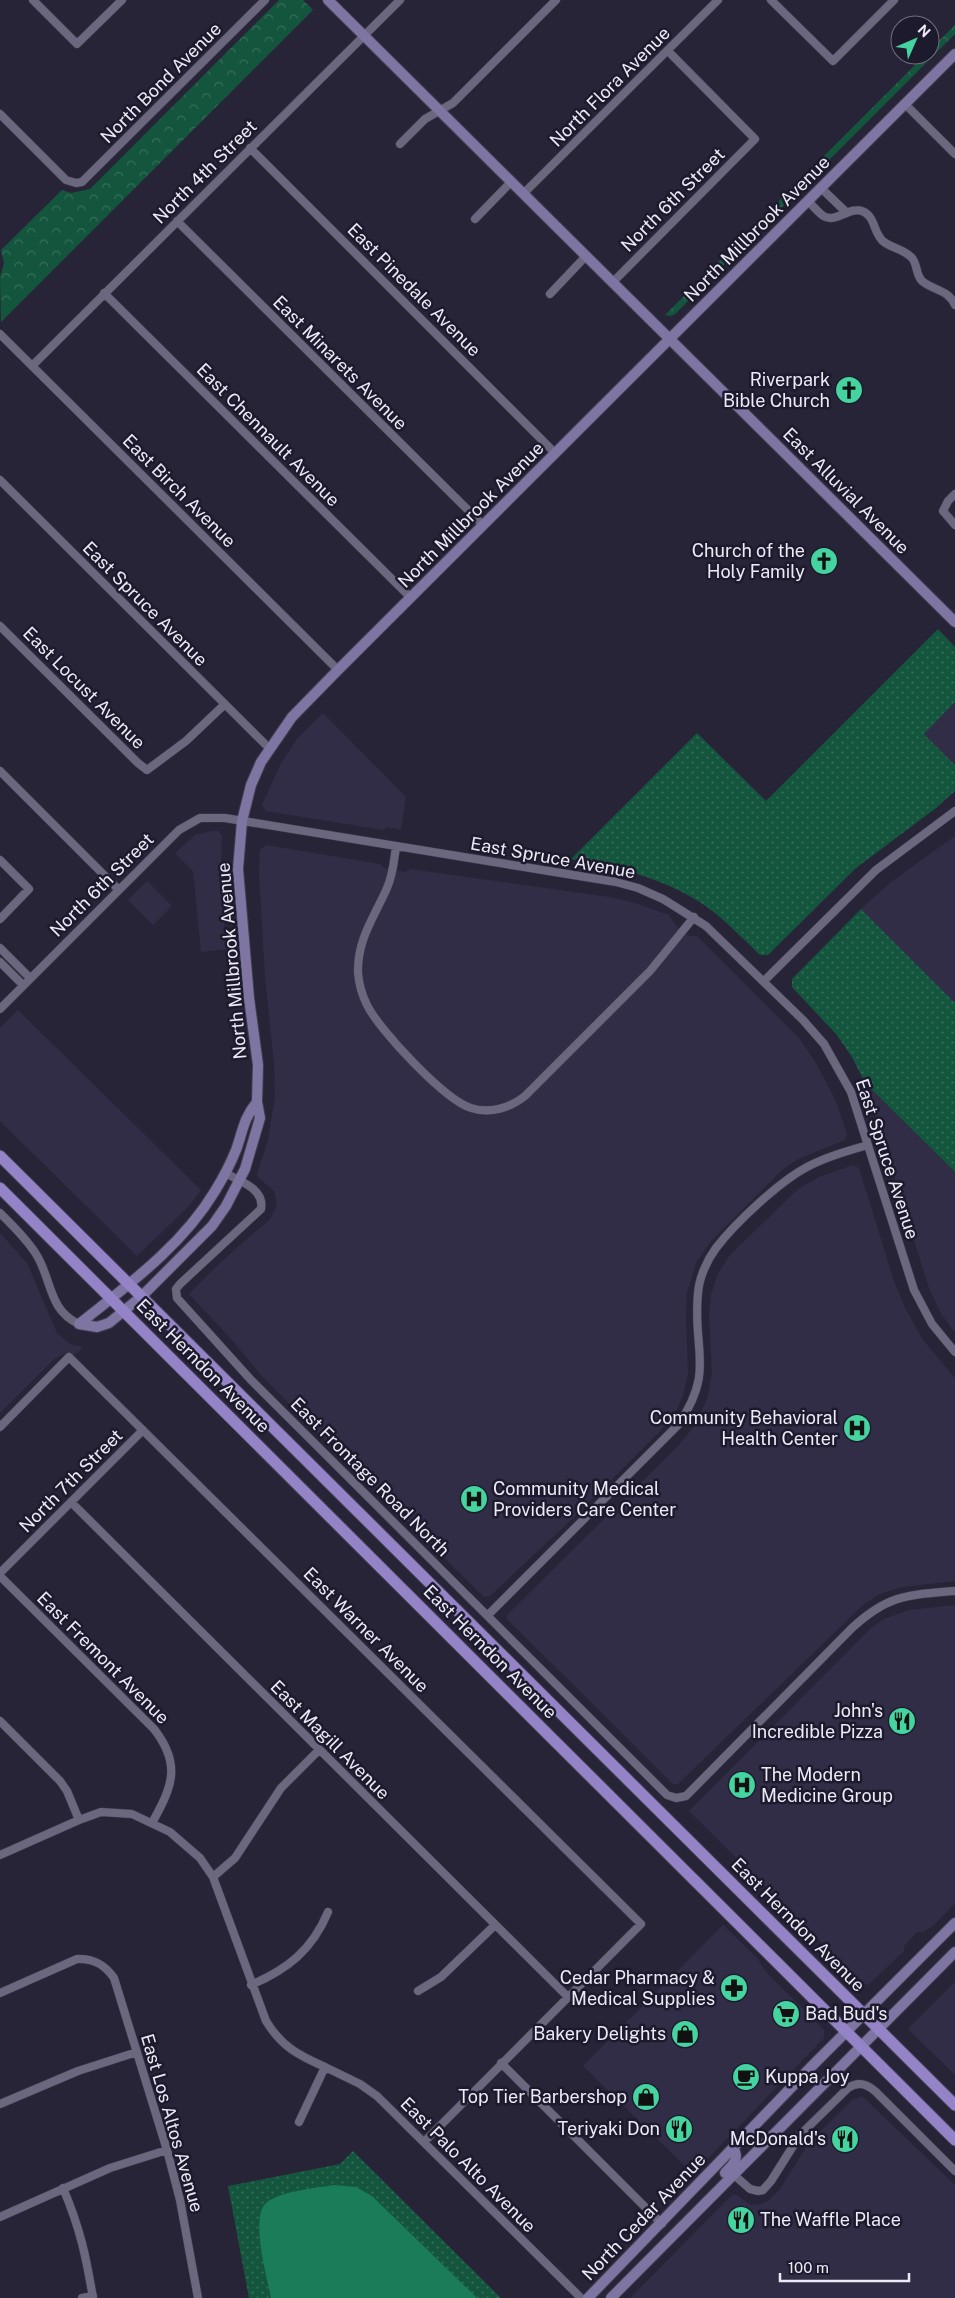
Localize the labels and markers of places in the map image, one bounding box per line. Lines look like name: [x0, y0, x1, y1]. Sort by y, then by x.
place label: Riverpark Bible Church: [723, 369, 830, 411]
church icon: Riverpark Bible Church: [834, 375, 864, 405]
place label: Church of the Holy Family: [692, 540, 805, 582]
church icon: Church of the Holy Family: [809, 546, 839, 576]
place label: Community Behavioral Health Center: [650, 1407, 838, 1449]
hospital icon: Community Behavioral Health Center: [842, 1413, 872, 1443]
place label: Community Medical Providers Care Center: [493, 1478, 676, 1520]
hospital icon: Community Medical Providers Care Center: [459, 1484, 489, 1514]
place label: John's Incredible Pizza: [752, 1700, 883, 1742]
restaurant icon: John's Incredible Pizza: [887, 1706, 917, 1736]
place label: The Modern Medicine Group: [761, 1764, 893, 1806]
hospital icon: The Modern Medicine Group: [727, 1770, 757, 1800]
place label: Cedar Pharmacy & Medical Supplies: [560, 1967, 715, 2009]
pharmacy icon: Cedar Pharmacy & Medical Supplies: [719, 1973, 749, 2003]
supermarket icon: Bad Bud's: [771, 1999, 801, 2029]
place label: Bad Bud's: [805, 2003, 887, 2024]
shop icon: Bakery Delights: [670, 2019, 700, 2049]
place label: Bakery Delights: [533, 2023, 666, 2044]
cafe icon: Kuppa Joy: [731, 2062, 761, 2092]
place label: Kuppa Joy: [765, 2066, 850, 2087]
shop icon: Top Tier Barbershop: [631, 2082, 661, 2112]
place label: Top Tier Barbershop: [458, 2086, 627, 2107]
restaurant icon: Teriyaki Don: [664, 2114, 694, 2144]
place label: Teriyaki Don: [558, 2118, 660, 2139]
restaurant icon: McDonald's: [830, 2124, 860, 2154]
place label: McDonald's: [730, 2128, 826, 2149]
restaurant icon: The Waffle Place: [726, 2205, 756, 2235]
place label: The Waffle Place: [760, 2209, 901, 2230]

